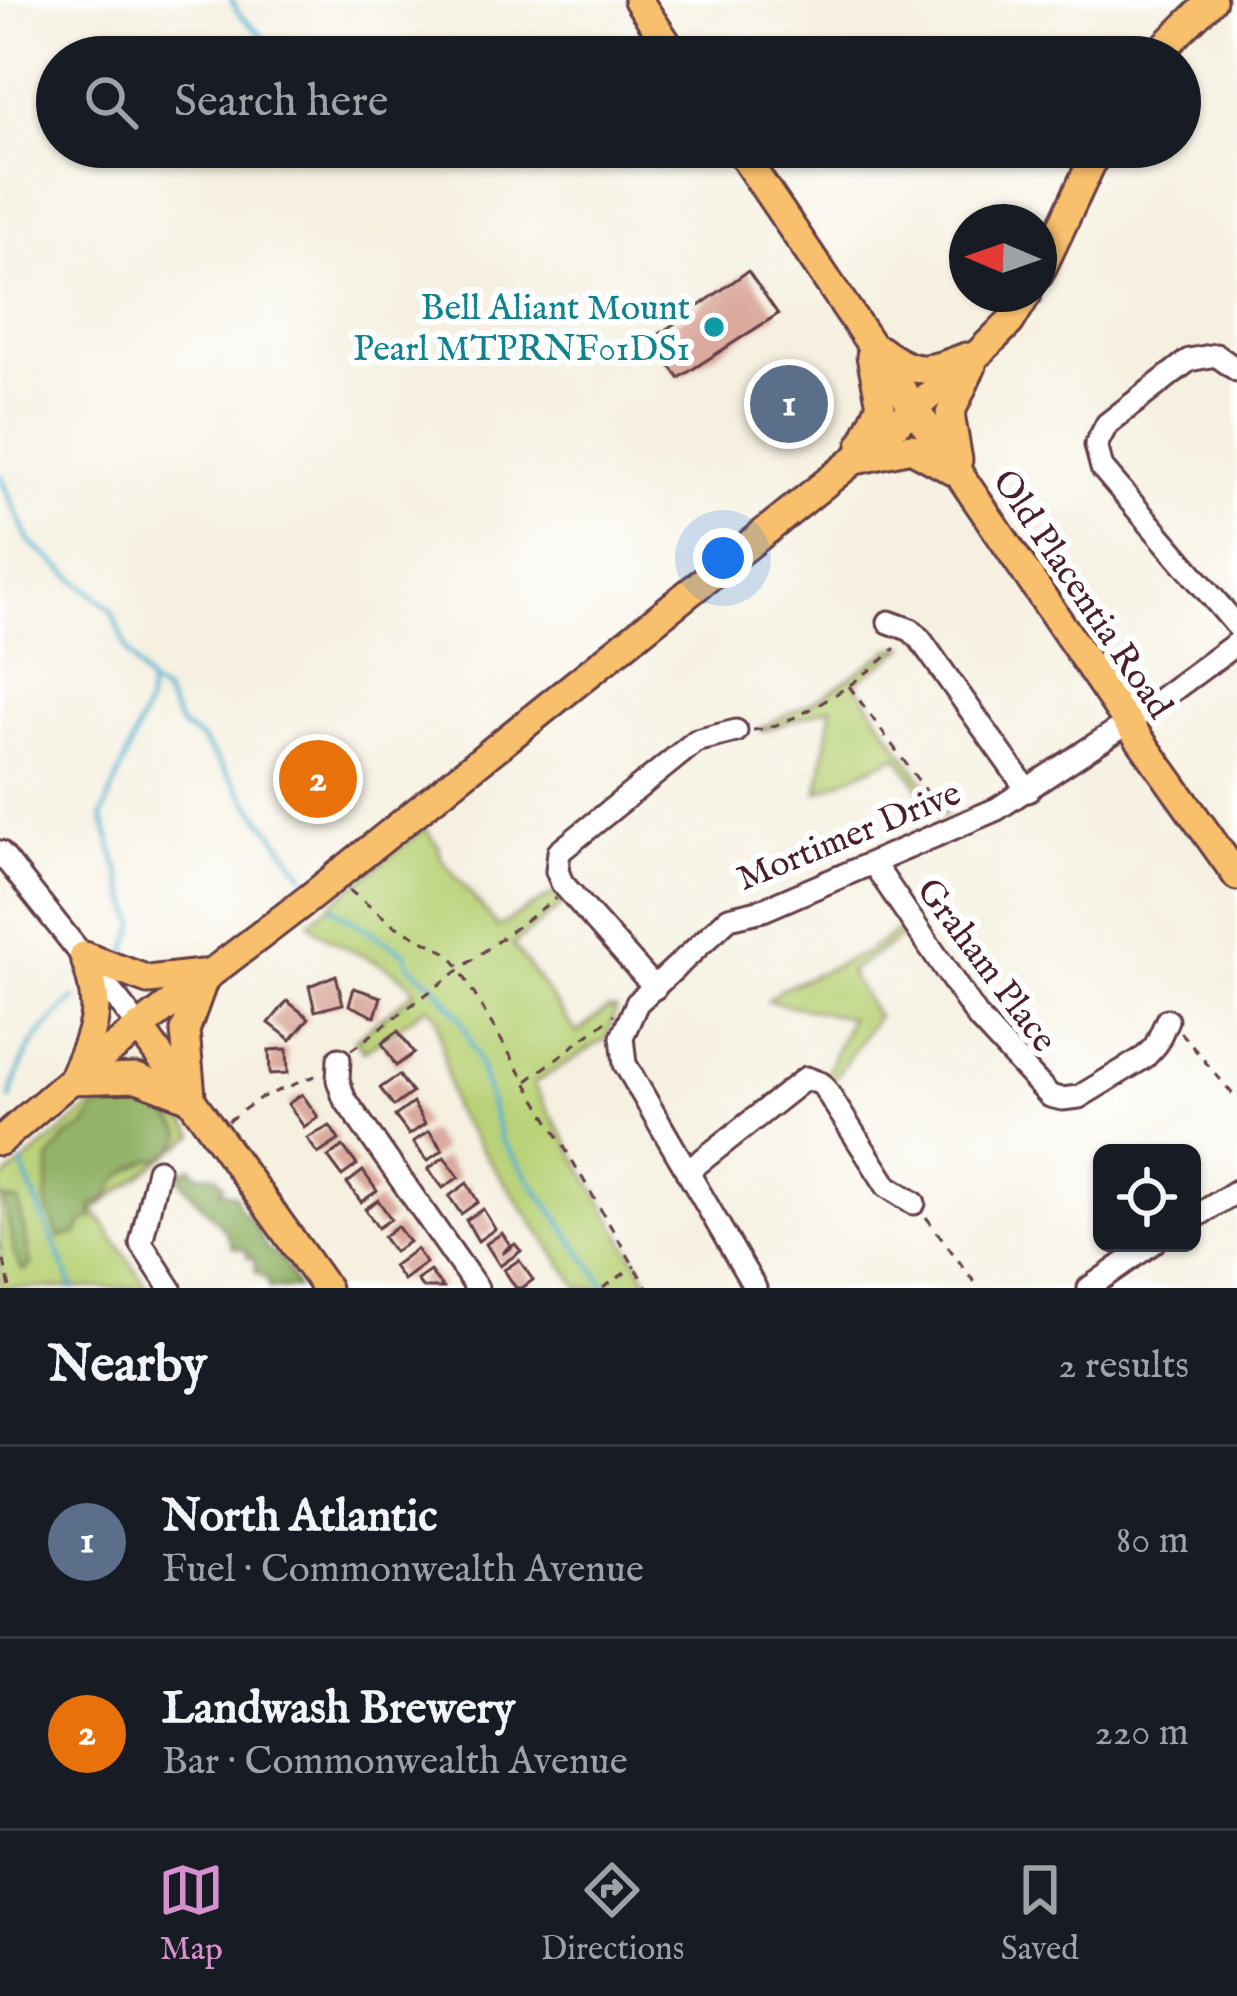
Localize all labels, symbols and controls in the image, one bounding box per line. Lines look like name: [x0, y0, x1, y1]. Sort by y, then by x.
search box: [36, 36, 1201, 168]
icon: search: [78, 69, 144, 135]
text: Search here: [174, 74, 388, 131]
north arrow: [949, 204, 1057, 312]
place label: Bell Aliant Mount Pearl MTPRNF01DS1: [353, 286, 690, 373]
marker: Bell Aliant Mount Pearl MTPRNF01DS1: [701, 314, 727, 340]
pin: 1: [750, 359, 828, 449]
street label: Old Placentia Road: [981, 461, 1182, 729]
your location: [693, 528, 753, 588]
pin: 2: [279, 734, 357, 824]
street label: Mortimer Drive: [731, 771, 968, 903]
street label: Graham Place: [905, 870, 1066, 1062]
map controls: [1093, 1144, 1201, 1252]
button: locate: [1093, 1144, 1201, 1252]
text: Nearby: [48, 1334, 207, 1399]
text: 2 results: [1058, 1342, 1189, 1391]
text: North Atlantic: [162, 1489, 438, 1546]
text: 1: [80, 1517, 94, 1566]
text: 80 m: [1116, 1517, 1189, 1566]
text: Fuel · Commonwealth Avenue: [162, 1546, 644, 1595]
text: Landwash Brewery: [162, 1681, 515, 1738]
text: 2: [78, 1709, 96, 1758]
text: 220 m: [1095, 1709, 1189, 1758]
text: Bar · Commonwealth Avenue: [162, 1738, 628, 1787]
tab: Map: [158, 1857, 224, 1971]
tab: Directions: [541, 1857, 684, 1971]
tab: Saved: [1001, 1857, 1079, 1971]

